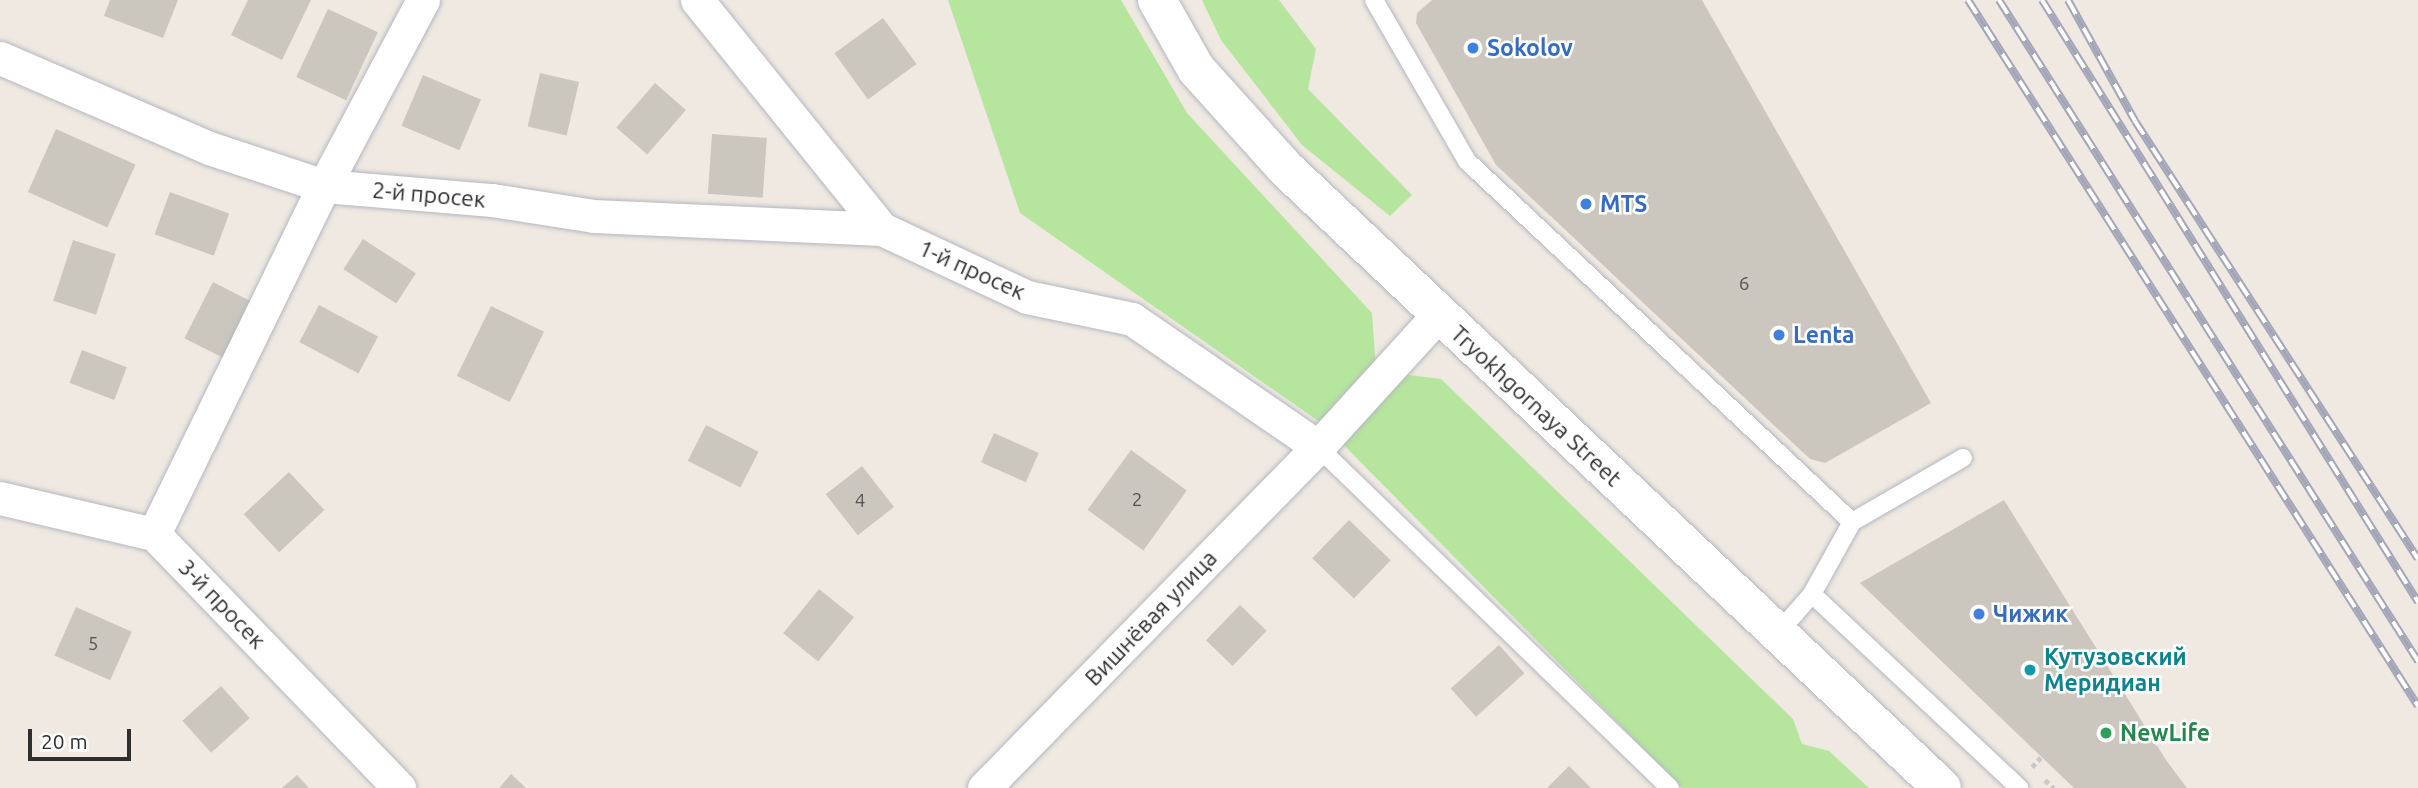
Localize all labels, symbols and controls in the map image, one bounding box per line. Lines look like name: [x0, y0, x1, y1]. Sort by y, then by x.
place label: Sokolov: [1487, 34, 1573, 62]
marker: Sokolov: [1465, 40, 1481, 56]
street label: 2-й просек: [371, 176, 487, 214]
place label: MTS: [1600, 190, 1647, 218]
marker: MTS: [1578, 196, 1594, 212]
street label: 1-й просек: [914, 234, 1030, 306]
house number: 6: [1739, 273, 1749, 295]
street label: Tryokhgornaya Street: [1445, 320, 1627, 492]
place label: Lenta: [1793, 321, 1854, 349]
marker: Lenta: [1771, 327, 1787, 343]
house number: 2: [1132, 489, 1142, 511]
house number: 4: [855, 490, 865, 512]
street label: Вишнёвая улица: [1079, 544, 1223, 692]
street label: 3-й просек: [173, 553, 271, 655]
place label: Чижик: [1993, 600, 2068, 628]
marker: Чижик: [1971, 606, 1987, 622]
house number: 5: [88, 633, 98, 655]
place label: Кутузовский Меридиан: [2044, 643, 2187, 697]
marker: Кутузовский Меридиан: [2022, 662, 2038, 678]
scale bar: [32, 714, 135, 758]
place label: NewLife: [2120, 719, 2210, 747]
marker: NewLife: [2098, 725, 2114, 741]
text: 20 m: [41, 729, 88, 753]

